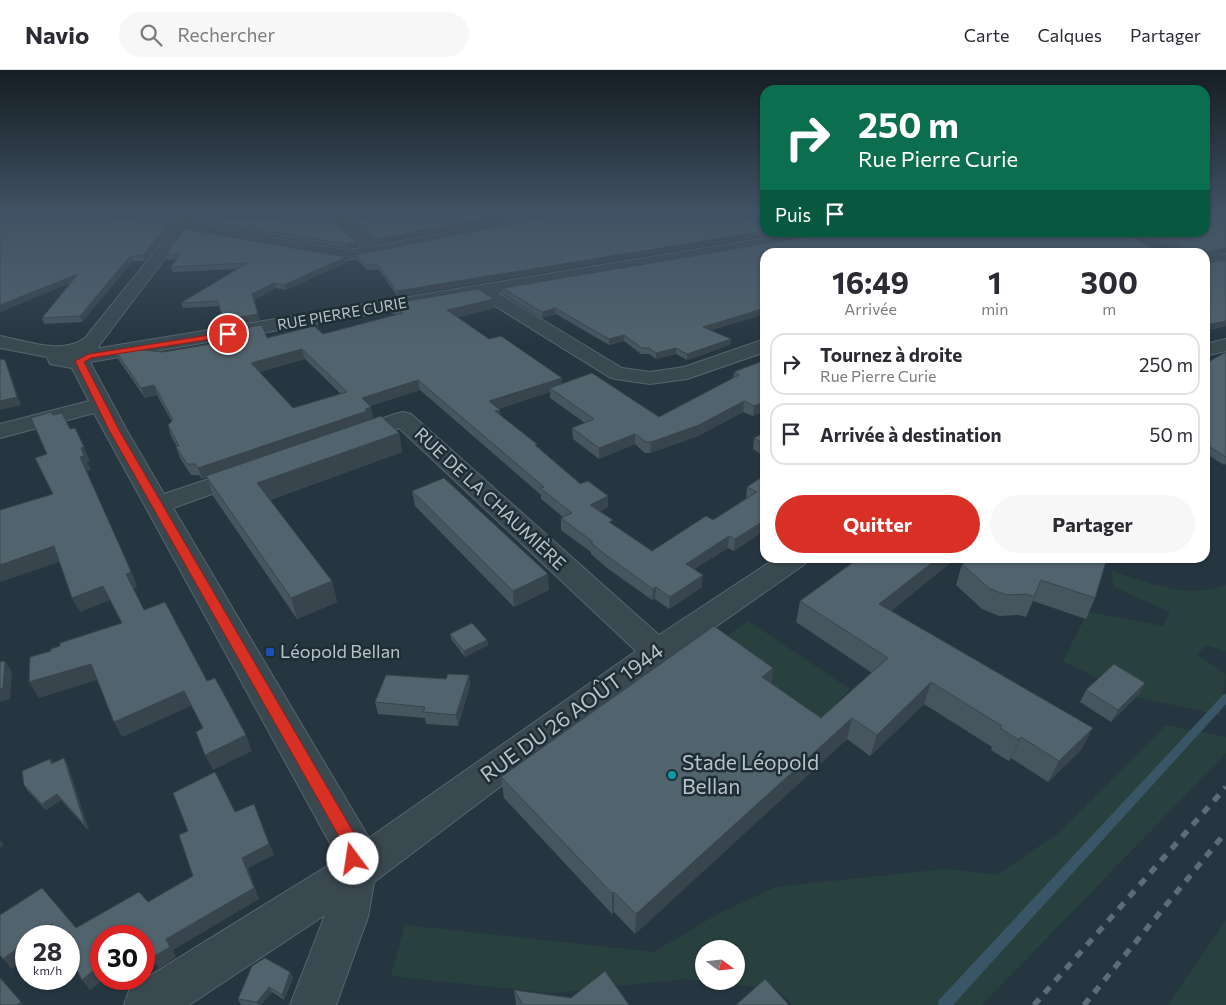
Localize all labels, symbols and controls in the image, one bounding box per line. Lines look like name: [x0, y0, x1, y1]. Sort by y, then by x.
search box: [119, 12, 469, 57]
text: Navio: [25, 20, 89, 49]
icon: search: [137, 21, 165, 49]
text: Rechercher: [177, 23, 275, 46]
text: Carte: [964, 24, 1009, 46]
text: Calques: [1037, 24, 1102, 46]
text: Partager: [1130, 24, 1201, 46]
text: 250 m: [858, 102, 959, 145]
icon: right: [775, 105, 840, 170]
text: Rue Pierre Curie: [858, 145, 1018, 172]
icon: arrive: [821, 200, 849, 228]
text: Puis: [775, 203, 811, 226]
text: 16:49: [832, 263, 909, 300]
text: 1: [988, 263, 1002, 300]
text: 300: [1081, 263, 1138, 300]
street label: RUE PIERRE CURIE: [276, 293, 408, 333]
text: Arrivée: [844, 299, 897, 318]
text: min: [981, 299, 1008, 318]
text: m: [1102, 299, 1116, 318]
pin: [207, 313, 249, 355]
icon: arrive: [214, 320, 242, 348]
text: Tournez à droite: [820, 343, 962, 366]
icon: right: [777, 350, 805, 378]
text: 250 m: [1139, 353, 1193, 376]
text: Rue Pierre Curie: [820, 366, 937, 385]
icon: arrive: [777, 420, 805, 448]
street label: RUE DE LA CHAUMIÈRE: [410, 422, 571, 574]
text: Arrivée à destination: [820, 423, 1002, 446]
text: 50 m: [1149, 423, 1193, 446]
button: Quitter: [775, 495, 980, 553]
button: Partager: [990, 495, 1195, 553]
street label: RUE DU 26 AOÛT 1944: [475, 637, 668, 786]
place label: Léopold Bellan: [280, 640, 400, 662]
marker: Léopold Bellan: [264, 646, 276, 658]
place label: Stade Léopold Bellan: [682, 749, 819, 798]
marker: Stade Léopold Bellan: [666, 769, 678, 781]
position arrow: [326, 832, 378, 884]
speed limit sign: 30: [90, 925, 155, 990]
text: 28: [33, 936, 62, 966]
north arrow: [695, 940, 745, 990]
map controls: [695, 940, 745, 990]
text: km/h: [33, 963, 62, 977]

